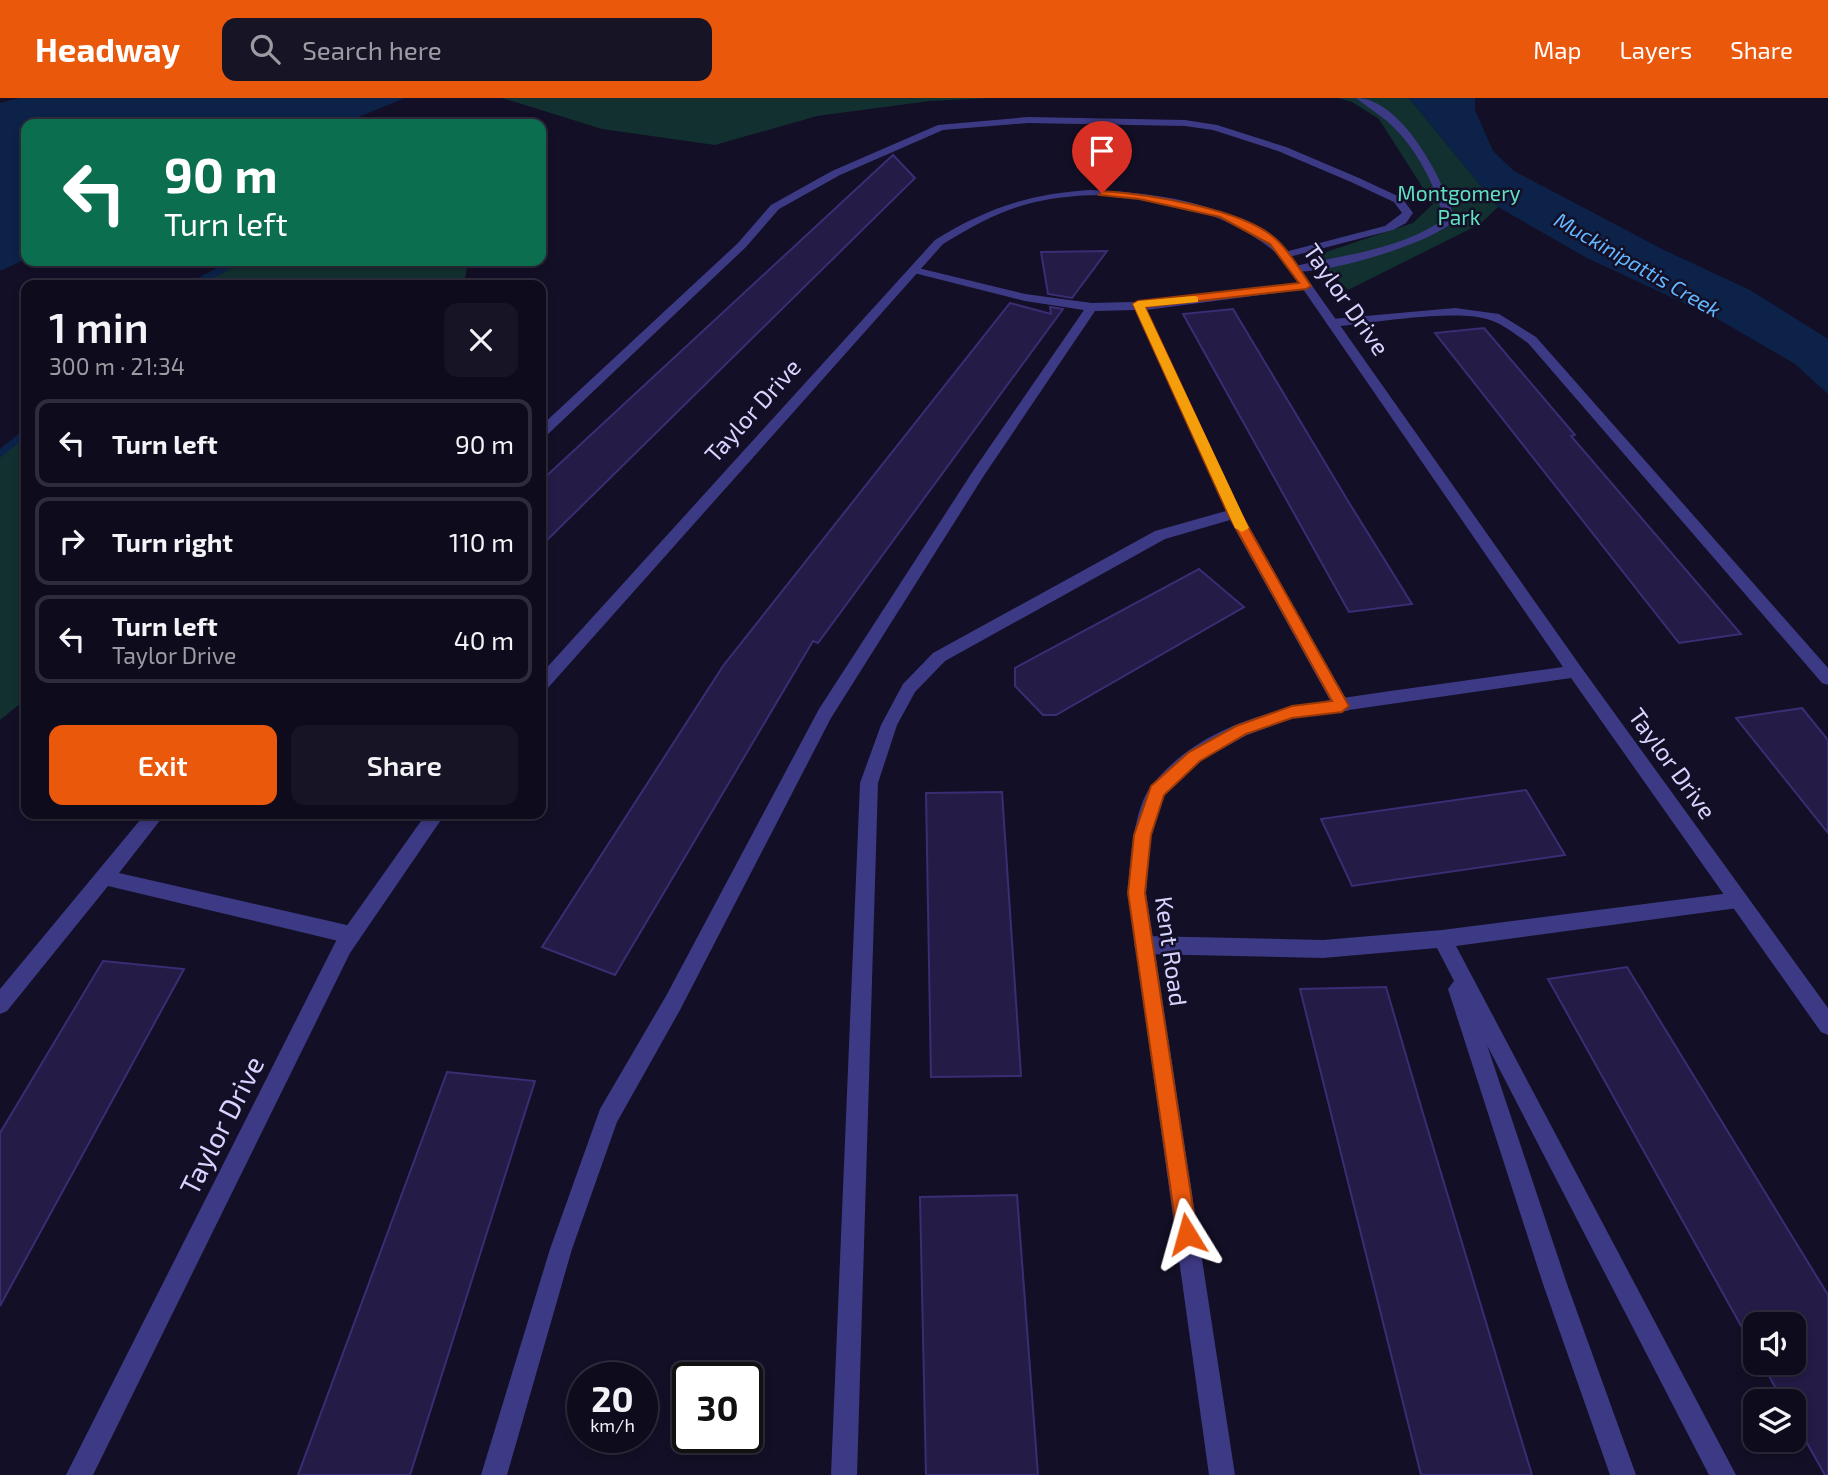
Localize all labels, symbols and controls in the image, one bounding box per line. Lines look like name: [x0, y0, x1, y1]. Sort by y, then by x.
search box: [222, 18, 712, 81]
text: Headway: [35, 29, 180, 69]
icon: search: [246, 30, 284, 68]
text: Search here: [302, 34, 442, 65]
text: Map: [1533, 35, 1581, 64]
text: Layers: [1619, 35, 1692, 64]
text: Share: [1730, 35, 1793, 64]
pin: [1072, 121, 1132, 193]
icon: arrive: [1083, 132, 1121, 170]
text: 90 m: [164, 144, 278, 203]
icon: left: [49, 147, 140, 238]
park label: Montgomery Park: [1397, 180, 1521, 229]
text: Turn left: [164, 204, 288, 242]
water label: Muckinipattis Creek: [1550, 206, 1726, 322]
street label: Taylor Drive: [1298, 238, 1396, 360]
text: 1 min: [49, 301, 149, 351]
button: close: [444, 303, 518, 377]
text: 300 m · 21:34: [49, 352, 185, 380]
street label: Taylor Drive: [698, 352, 806, 468]
icon: left: [53, 424, 91, 462]
text: Turn left: [112, 428, 218, 459]
text: 90 m: [455, 428, 514, 459]
icon: right: [53, 522, 91, 560]
text: Turn right: [112, 526, 233, 557]
text: 110 m: [449, 526, 514, 557]
text: Turn left: [112, 610, 218, 641]
icon: left: [53, 620, 91, 658]
text: 40 m: [454, 624, 514, 655]
text: Taylor Drive: [112, 641, 236, 669]
street label: Taylor Drive: [1623, 702, 1723, 824]
button: Exit: [49, 725, 277, 805]
button: Share: [291, 725, 518, 805]
street label: Kent Road: [1150, 894, 1194, 1008]
street label: Taylor Drive: [171, 1050, 271, 1200]
position arrow: [1150, 1197, 1224, 1271]
map controls: [1743, 1312, 1806, 1452]
button: sound: [1743, 1312, 1806, 1375]
speed limit sign: 30: [672, 1362, 763, 1453]
text: 20: [591, 1377, 634, 1419]
button: layers: [1743, 1389, 1806, 1452]
text: km/h: [590, 1414, 635, 1436]

